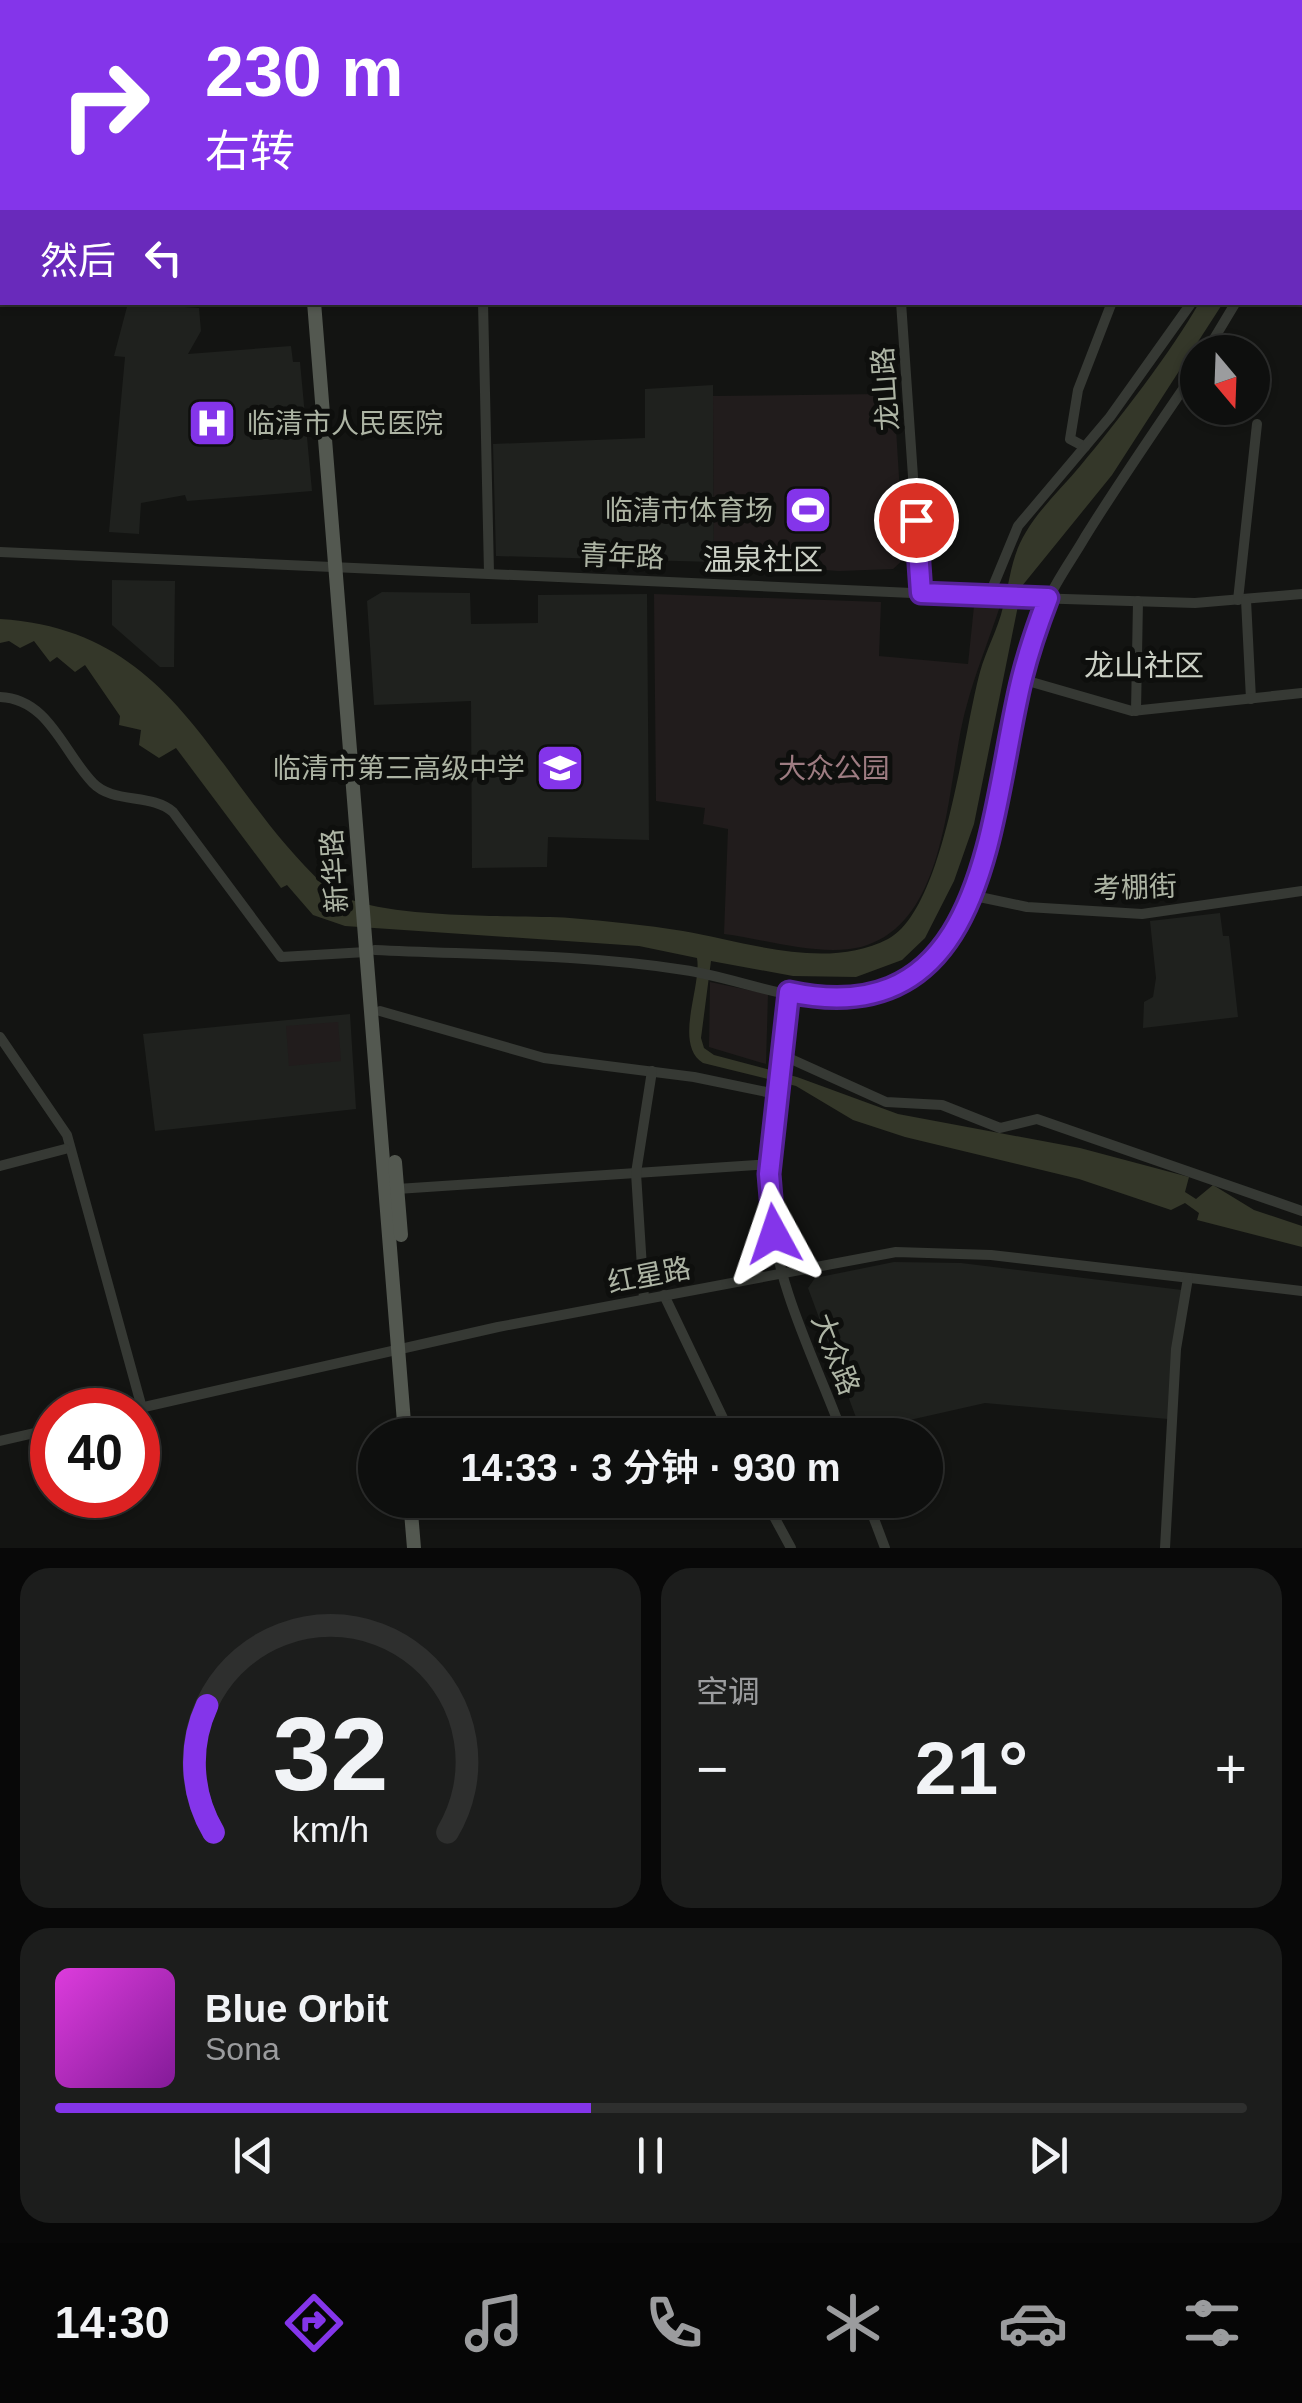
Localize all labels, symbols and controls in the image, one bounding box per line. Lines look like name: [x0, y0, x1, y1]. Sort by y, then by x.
text: 230 m: [205, 33, 403, 111]
icon: right: [40, 40, 170, 170]
text: 右转: [205, 126, 295, 177]
icon: left: [136, 230, 191, 285]
text: 然后: [40, 240, 116, 282]
north arrow: [1180, 335, 1270, 425]
map controls: [1180, 335, 1270, 425]
street label: 龙山路: [867, 346, 904, 432]
hospital icon: 临清市人民医院: [186, 397, 238, 449]
place label: 临清市人民医院: [247, 408, 443, 439]
pin: [874, 478, 959, 563]
sports icon: 临清市体育场: [782, 484, 834, 536]
icon: arrive: [889, 493, 944, 548]
place label: 临清市体育场: [605, 495, 773, 526]
street label: 青年路: [579, 540, 665, 573]
district label: 温泉社区: [703, 543, 823, 576]
district label: 龙山社区: [1084, 649, 1204, 682]
school or university icon: 临清市第三高级中学: [534, 742, 586, 794]
place label: 临清市第三高级中学: [273, 753, 525, 784]
park label: 大众公园: [778, 753, 890, 784]
street label: 新华路: [316, 828, 353, 914]
street label: 考棚街: [1092, 871, 1178, 904]
position arrow: [722, 1182, 826, 1286]
street label: 红星路: [605, 1252, 693, 1299]
street label: 大众路: [806, 1309, 865, 1399]
speed limit sign: 40: [30, 1388, 160, 1518]
text: 14:33 · 3 分钟 · 930 m: [460, 1447, 841, 1489]
text: 空调: [696, 1674, 760, 1710]
text: 32: [273, 1696, 388, 1812]
text: 21°: [915, 1726, 1028, 1810]
text: −: [696, 1738, 728, 1800]
text: +: [1215, 1738, 1247, 1800]
text: km/h: [292, 1810, 369, 1850]
text: Blue Orbit: [205, 1988, 389, 2030]
text: Sona: [205, 2031, 280, 2067]
icon: previous: [226, 2128, 281, 2183]
icon: pause: [623, 2128, 678, 2183]
icon: next: [1021, 2128, 1076, 2183]
icon: directions: [279, 2288, 349, 2358]
icon: music: [459, 2288, 529, 2358]
icon: phone: [639, 2288, 709, 2358]
icon: climate: [818, 2288, 888, 2358]
icon: car: [998, 2288, 1068, 2358]
icon: filters: [1177, 2288, 1247, 2358]
text: 14:30: [55, 2297, 170, 2348]

